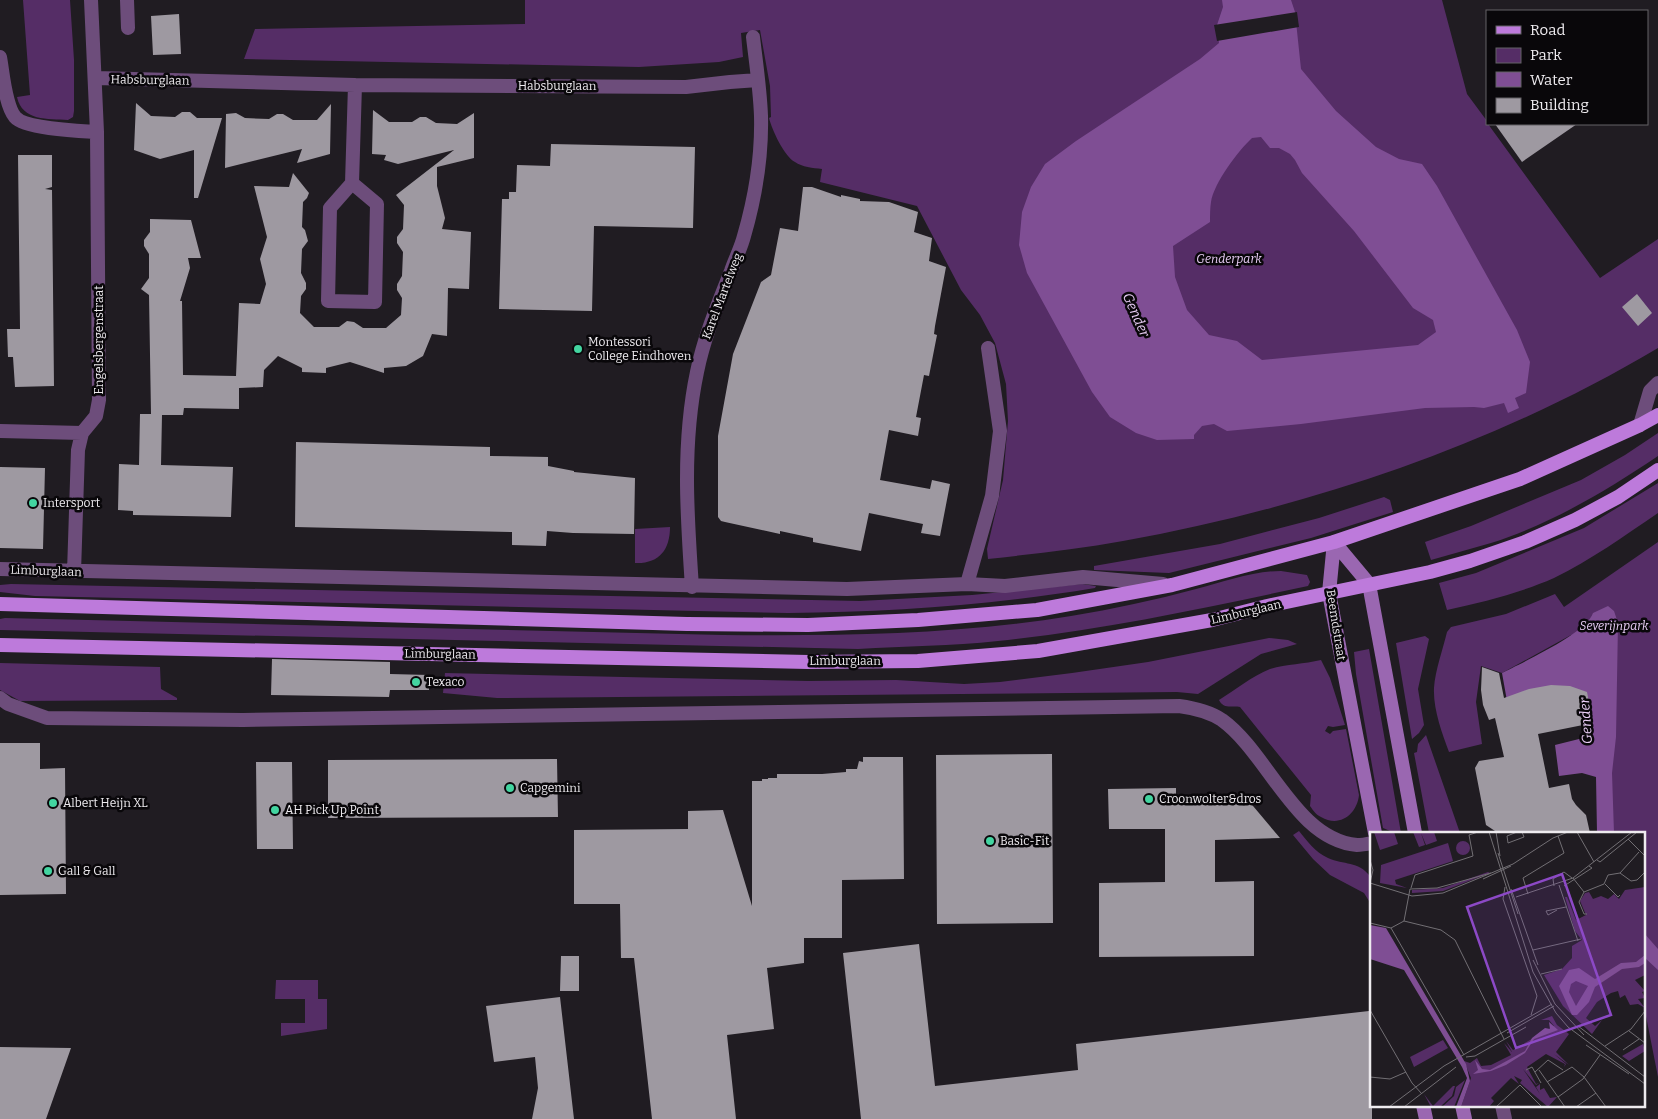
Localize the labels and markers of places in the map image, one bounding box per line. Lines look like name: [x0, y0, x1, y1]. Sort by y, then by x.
place label: Montessori College Eindhoven: [588, 335, 692, 363]
marker: Montessori College Eindhoven: [572, 343, 584, 355]
place label: Intersport: [43, 496, 101, 510]
marker: Intersport: [27, 497, 39, 509]
place label: Texaco: [426, 675, 464, 689]
marker: Texaco: [410, 676, 422, 688]
place label: Capgemini: [520, 781, 581, 795]
marker: Capgemini: [504, 782, 516, 794]
place label: Croonwolter&dros: [1159, 792, 1262, 806]
marker: Croonwolter&dros: [1143, 793, 1155, 805]
place label: Albert Heijn XL: [63, 796, 148, 810]
marker: Albert Heijn XL: [47, 797, 59, 809]
place label: AH Pick Up Point: [285, 803, 379, 817]
marker: AH Pick Up Point: [269, 804, 281, 816]
place label: Basic-Fit: [1000, 834, 1050, 848]
marker: Basic-Fit: [984, 835, 996, 847]
place label: Gall & Gall: [58, 864, 116, 878]
marker: Gall & Gall: [42, 865, 54, 877]

